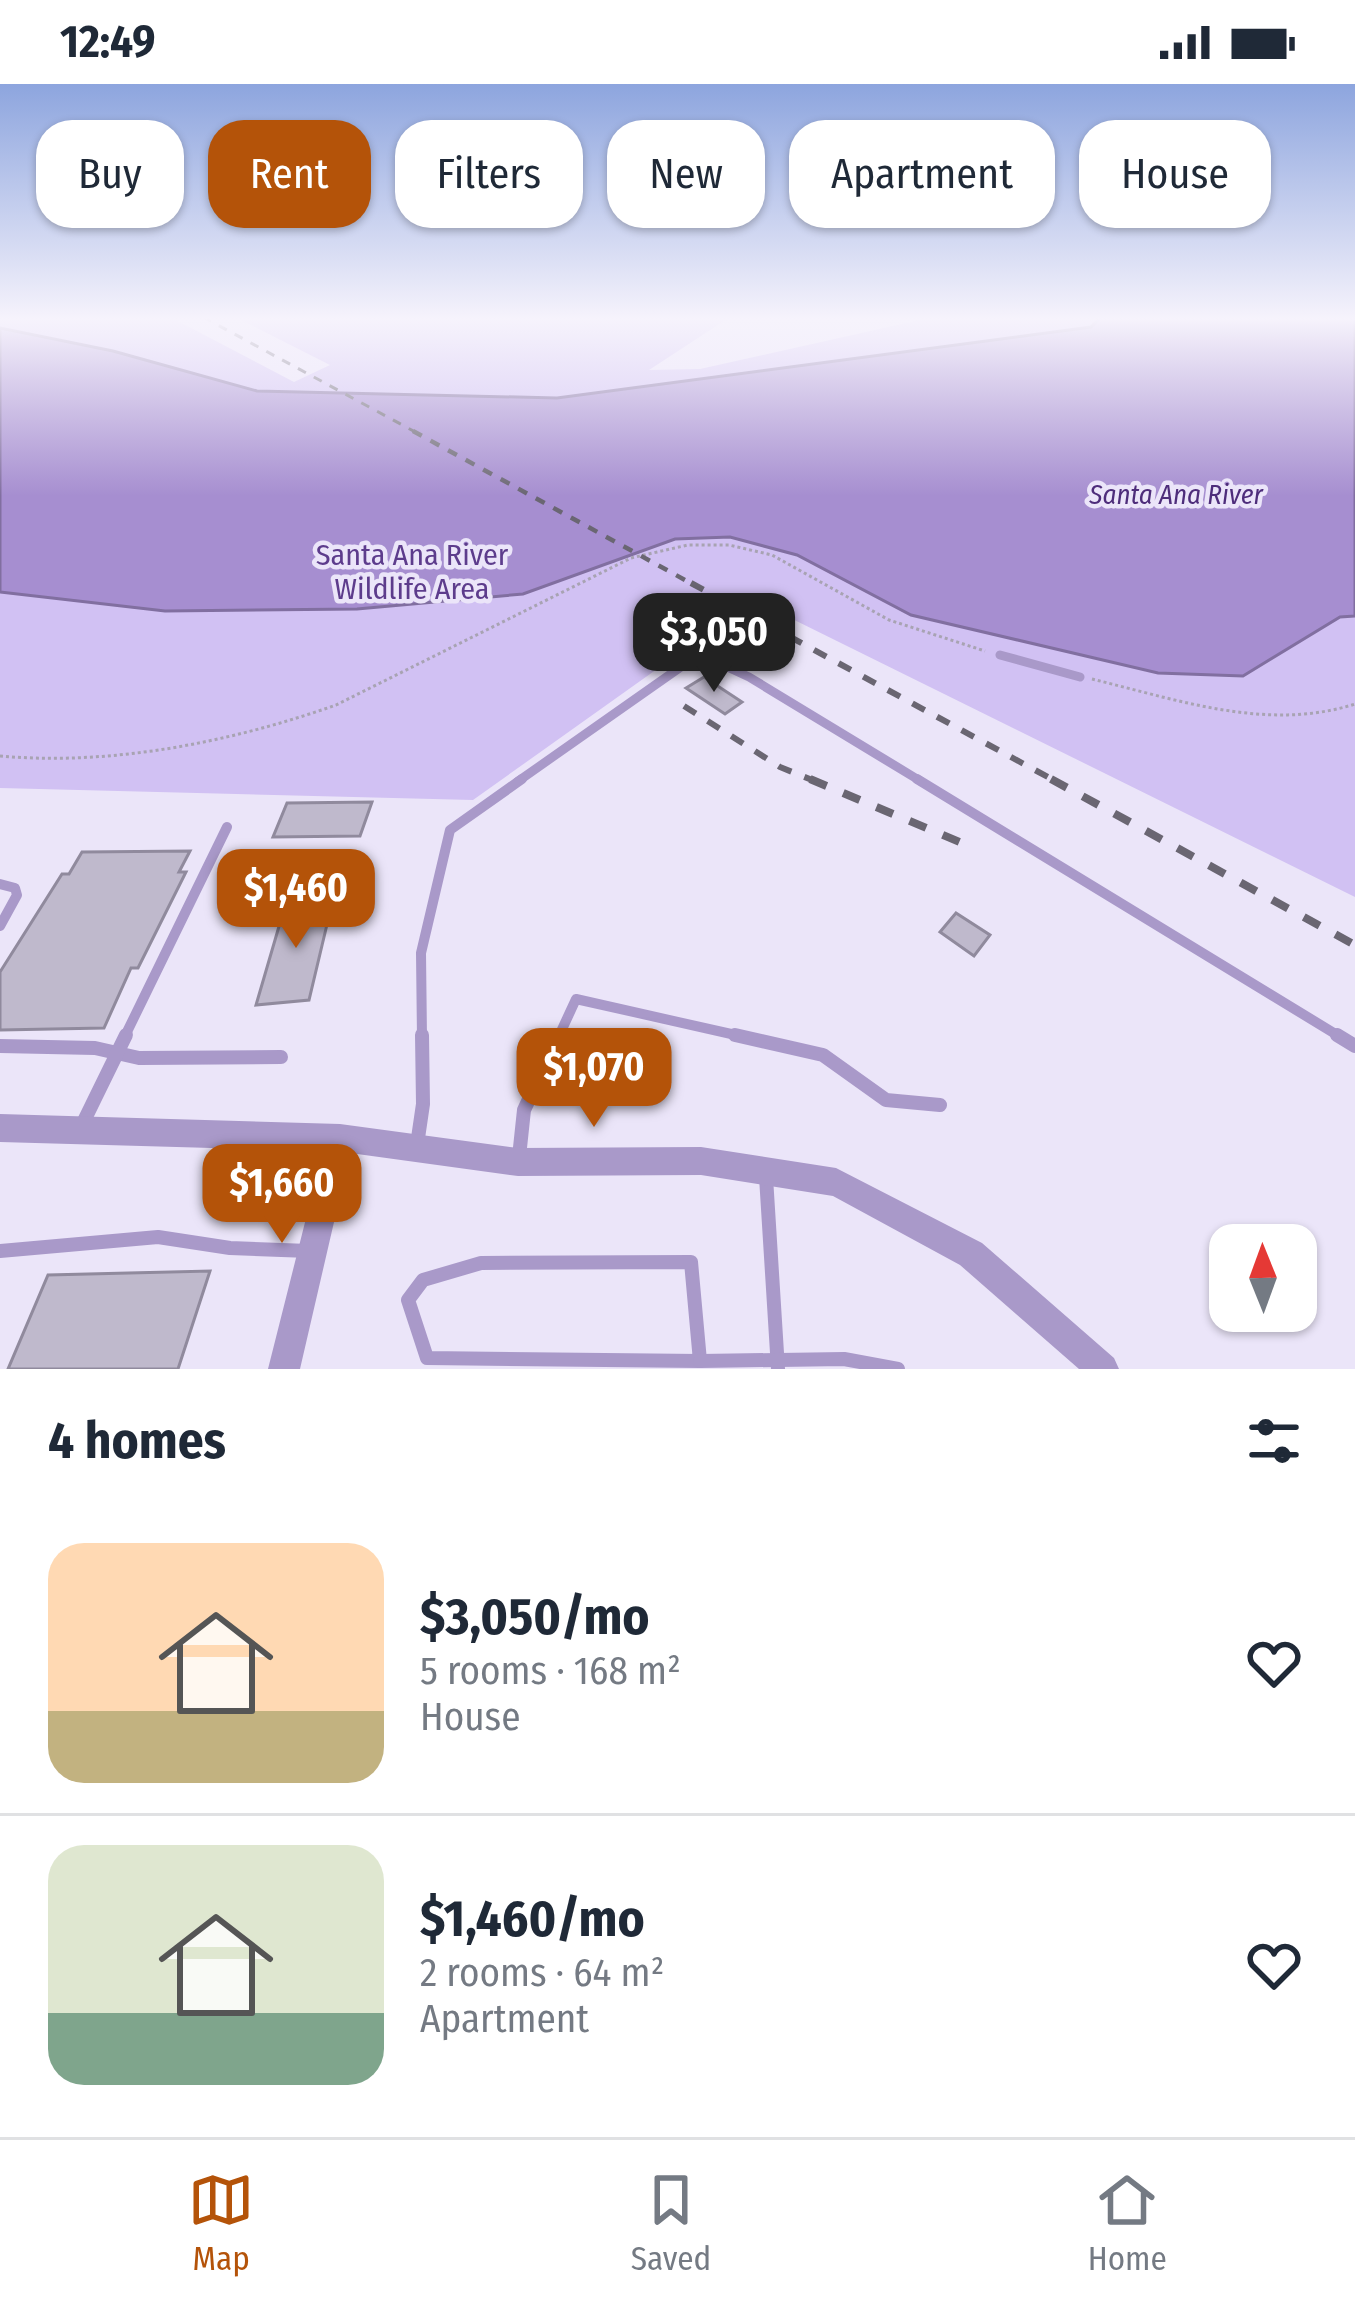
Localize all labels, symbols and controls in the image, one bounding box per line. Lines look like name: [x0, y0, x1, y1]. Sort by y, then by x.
text: 12:49: [60, 15, 156, 69]
chip: Buy: [36, 120, 184, 228]
chip: Rent: [208, 120, 371, 228]
chip: Filters: [395, 120, 583, 228]
chip: New: [607, 120, 765, 228]
chip: Apartment: [789, 120, 1055, 228]
chip: House: [1079, 120, 1271, 228]
water label: Santa Ana River: [1088, 479, 1264, 511]
park label: Santa Ana River Wildlife Area: [316, 537, 509, 607]
pin: $3,050: [616, 593, 812, 695]
text: $3,050: [660, 609, 768, 655]
pin: $1,460: [198, 849, 394, 951]
text: $1,460: [244, 865, 348, 911]
pin: $1,070: [496, 1028, 692, 1130]
text: $1,070: [544, 1044, 644, 1090]
pin: $1,660: [184, 1144, 380, 1246]
text: $1,660: [229, 1160, 335, 1206]
north arrow: [1209, 1224, 1317, 1332]
map controls: [1209, 1224, 1317, 1332]
icon: filters: [1241, 1408, 1307, 1474]
text: 4 homes: [48, 1410, 226, 1472]
text: $3,050/mo: [420, 1586, 650, 1648]
icon: home: [144, 1591, 288, 1735]
icon: heart: [1241, 1630, 1307, 1696]
text: 5 rooms · 168 m²: [420, 1648, 681, 1694]
text: House: [420, 1694, 520, 1740]
text: $1,460/mo: [420, 1888, 645, 1950]
icon: home: [144, 1893, 288, 2037]
icon: heart: [1241, 1932, 1307, 1998]
text: 2 rooms · 64 m²: [420, 1950, 664, 1996]
text: Apartment: [420, 1996, 589, 2042]
tab: Map: [188, 2167, 254, 2279]
tab: Saved: [631, 2167, 711, 2279]
tab: Home: [1088, 2167, 1167, 2279]

